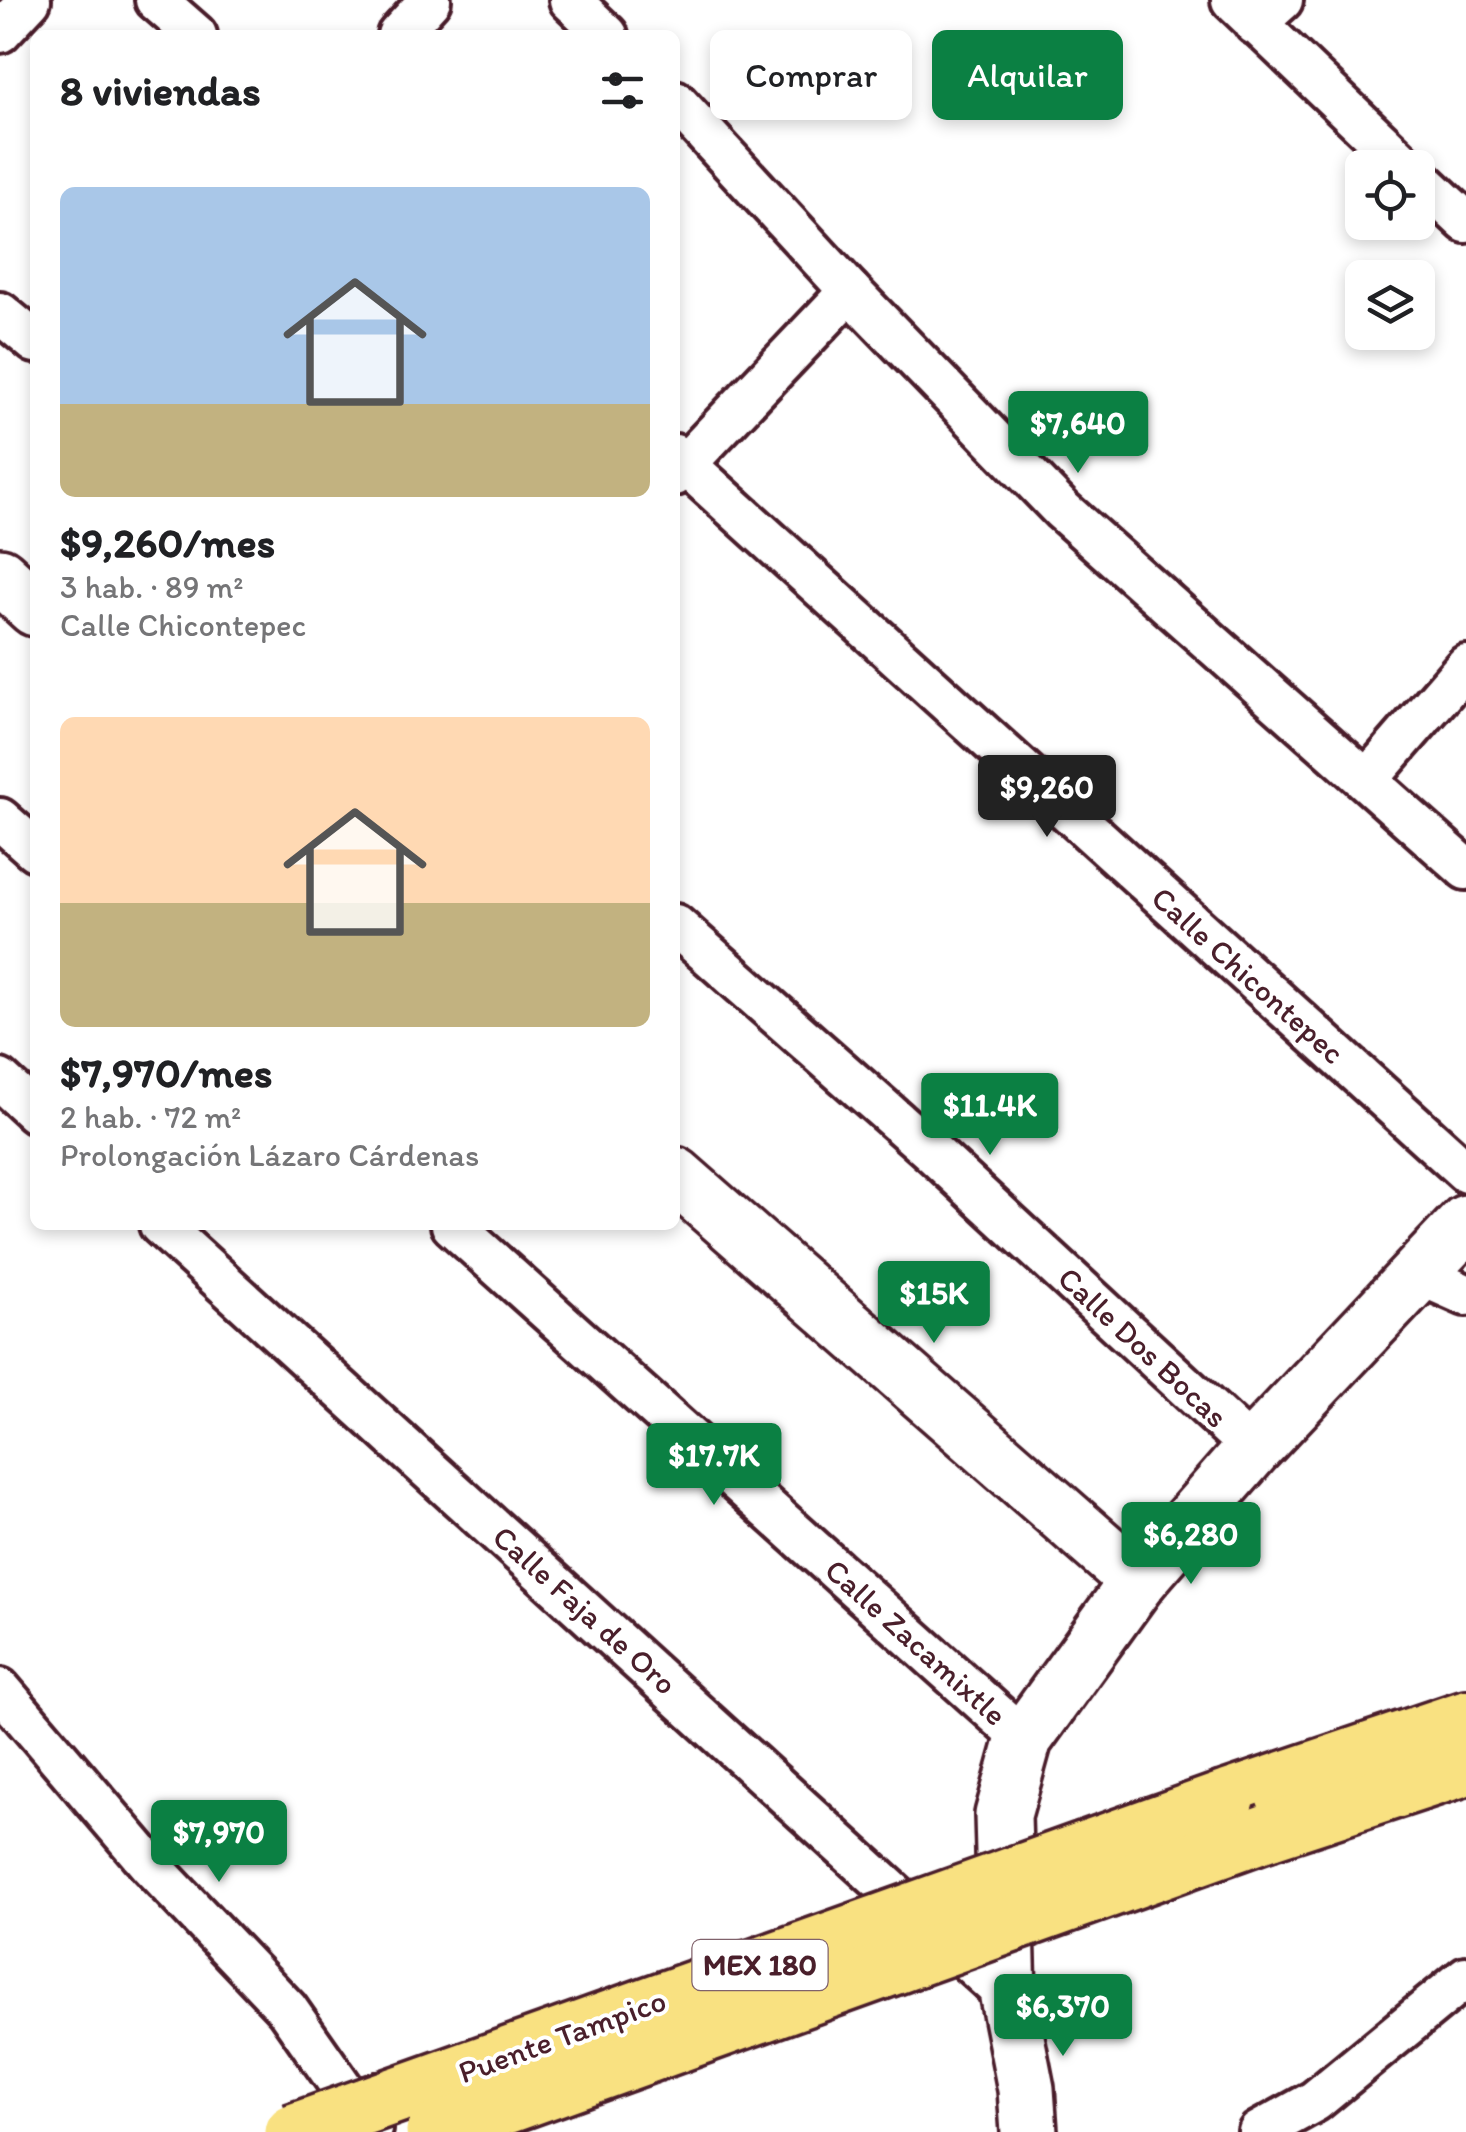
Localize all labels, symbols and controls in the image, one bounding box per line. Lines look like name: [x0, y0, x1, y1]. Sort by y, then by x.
chip: Comprar: [710, 30, 912, 120]
chip: Alquilar: [932, 30, 1123, 120]
icon: filters: [595, 63, 650, 118]
text: 8 viviendas: [60, 65, 261, 116]
map controls: [1345, 150, 1435, 350]
button: locate: [1345, 150, 1435, 240]
icon: home: [265, 252, 445, 432]
button: layers: [1345, 260, 1435, 350]
pin: $7,640: [997, 391, 1159, 476]
text: $7,640: [1030, 404, 1126, 442]
text: $9,260/mes: [60, 517, 275, 568]
text: 3 hab. · 89 m²: [60, 568, 244, 606]
text: Calle Chicontepec: [60, 606, 306, 644]
pin: $9,260: [966, 755, 1128, 840]
text: $9,260: [1000, 768, 1094, 806]
icon: home: [265, 782, 445, 962]
street label: Calle Chicontepec: [1144, 879, 1352, 1071]
text: $7,970/mes: [60, 1047, 272, 1098]
pin: $11.4K: [909, 1073, 1071, 1158]
text: $11.4K: [943, 1086, 1037, 1124]
text: 2 hab. · 72 m²: [60, 1098, 241, 1136]
text: Prolongación Lázaro Cárdenas: [60, 1136, 479, 1174]
street label: Calle Dos Bocas: [1050, 1259, 1236, 1435]
pin: $15K: [875, 1261, 993, 1346]
text: $15K: [900, 1274, 968, 1312]
pin: $17.7K: [633, 1423, 795, 1508]
text: $17.7K: [668, 1436, 760, 1474]
pin: $6,280: [1110, 1502, 1272, 1587]
text: $6,280: [1144, 1515, 1238, 1553]
street label: Calle Faja de Oro: [485, 1517, 685, 1703]
street label: Calle Zacamixtle: [817, 1551, 1015, 1733]
pin: $7,970: [138, 1800, 300, 1885]
text: $7,970: [173, 1813, 265, 1851]
road number: MEX 180: [692, 1940, 828, 1990]
pin: $6,370: [982, 1974, 1144, 2059]
street label: Puente Tampico: [453, 1981, 671, 2091]
text: $6,370: [1016, 1987, 1110, 2025]

